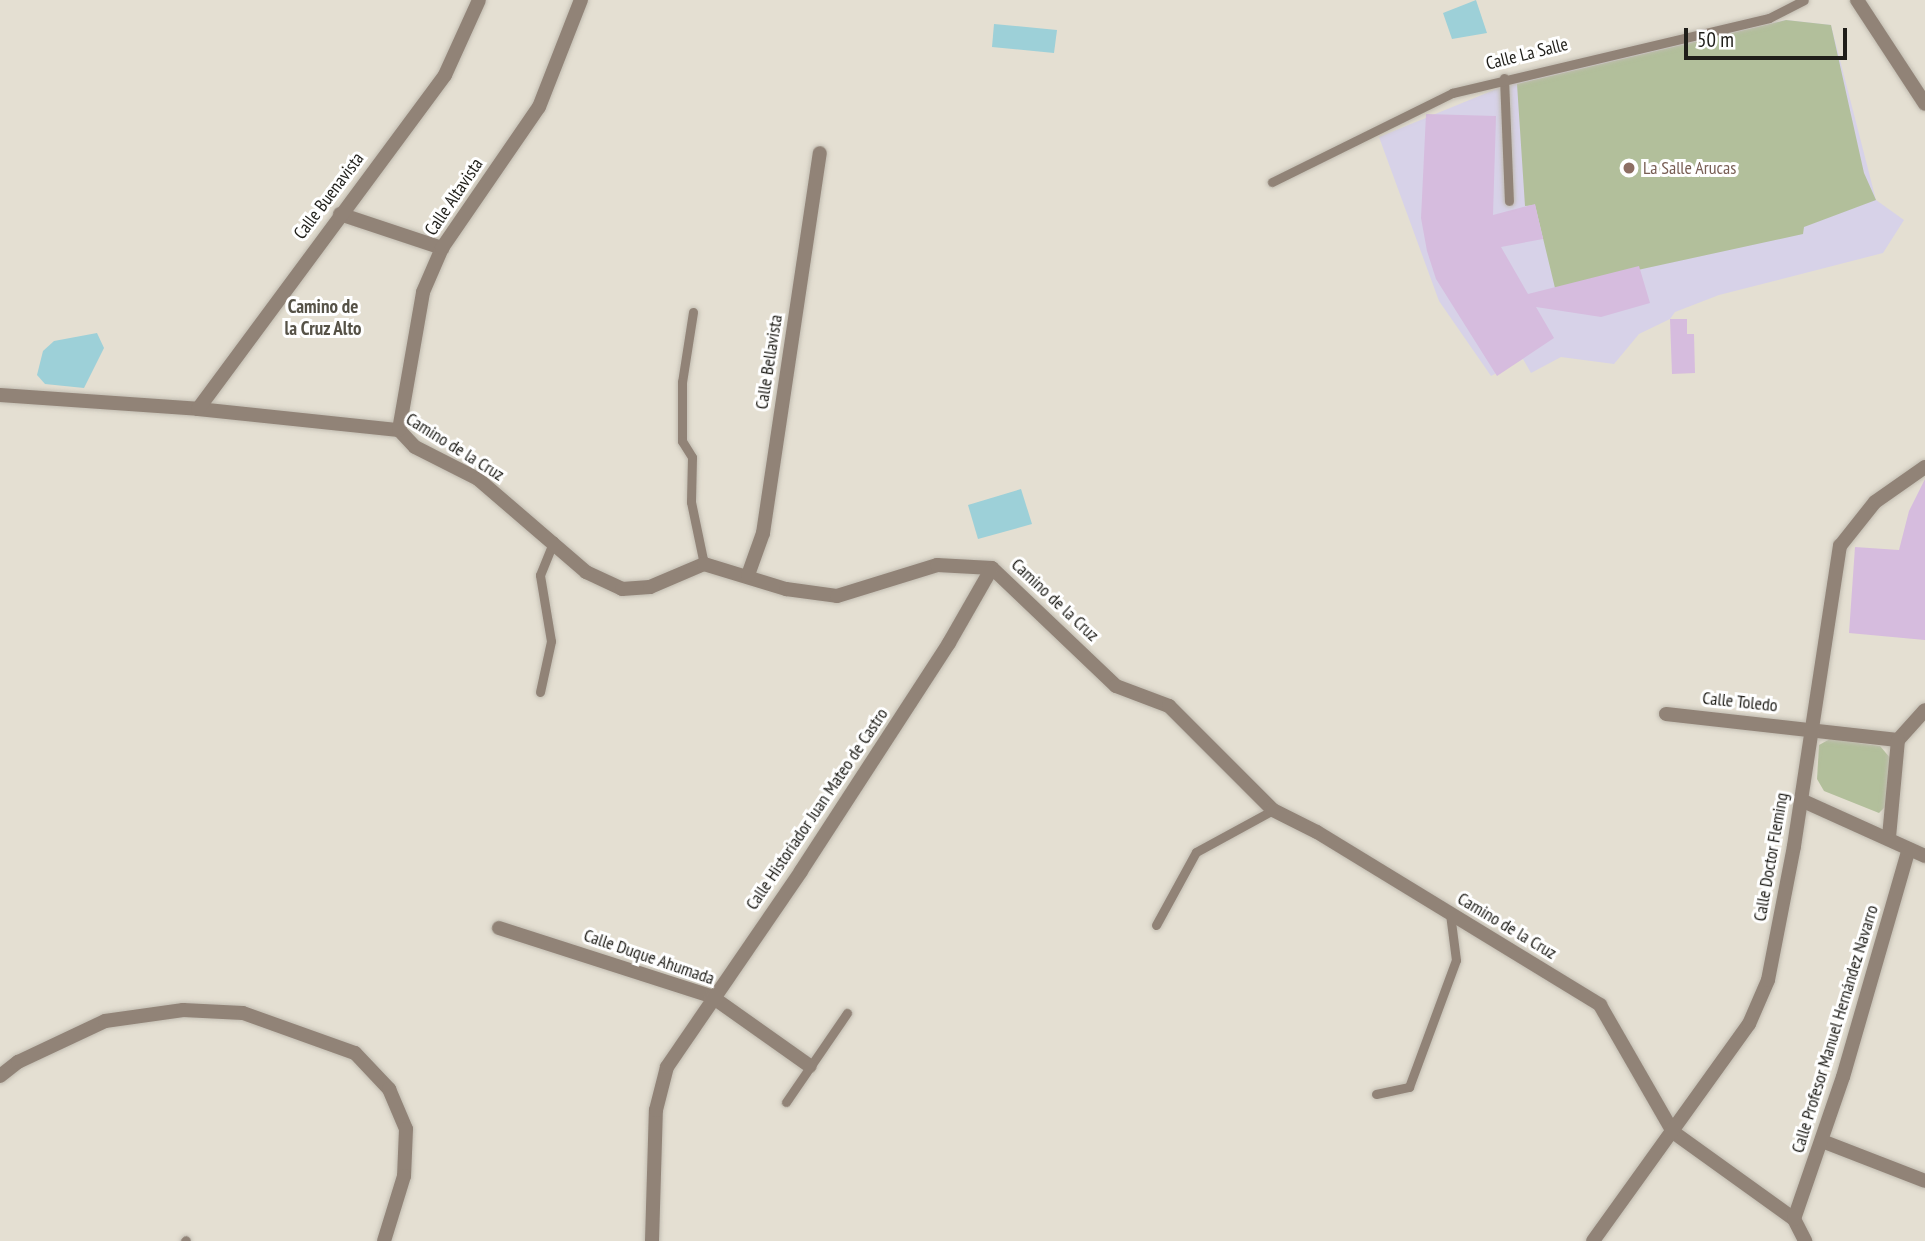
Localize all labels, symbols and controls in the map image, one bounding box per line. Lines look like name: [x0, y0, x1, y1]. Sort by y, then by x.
scale bar: [1687, 14, 1850, 58]
text: 50 m: [1697, 26, 1734, 53]
street label: Calle La Salle: [1484, 33, 1570, 75]
street label: Calle Buenavista: [289, 148, 369, 244]
street label: Calle Altavista: [420, 154, 488, 240]
place label: La Salle Arucas: [1643, 157, 1737, 179]
marker: La Salle Arucas: [1621, 160, 1637, 176]
district label: Camino de la Cruz Alto: [284, 296, 362, 340]
street label: Calle Bellavista: [751, 313, 787, 411]
street label: Camino de la Cruz: [402, 408, 508, 486]
street label: Camino de la Cruz: [1007, 554, 1103, 646]
street label: Calle Toledo: [1701, 687, 1779, 717]
street label: Calle Historiador Juan Mateo de Castro: [741, 704, 893, 914]
street label: Calle Doctor Fleming: [1749, 791, 1793, 923]
street label: Camino de la Cruz: [1454, 888, 1560, 964]
street label: Calle Profesor Manuel Hernández Navarro: [1787, 902, 1883, 1156]
street label: Calle Duque Ahumada: [581, 924, 717, 990]

